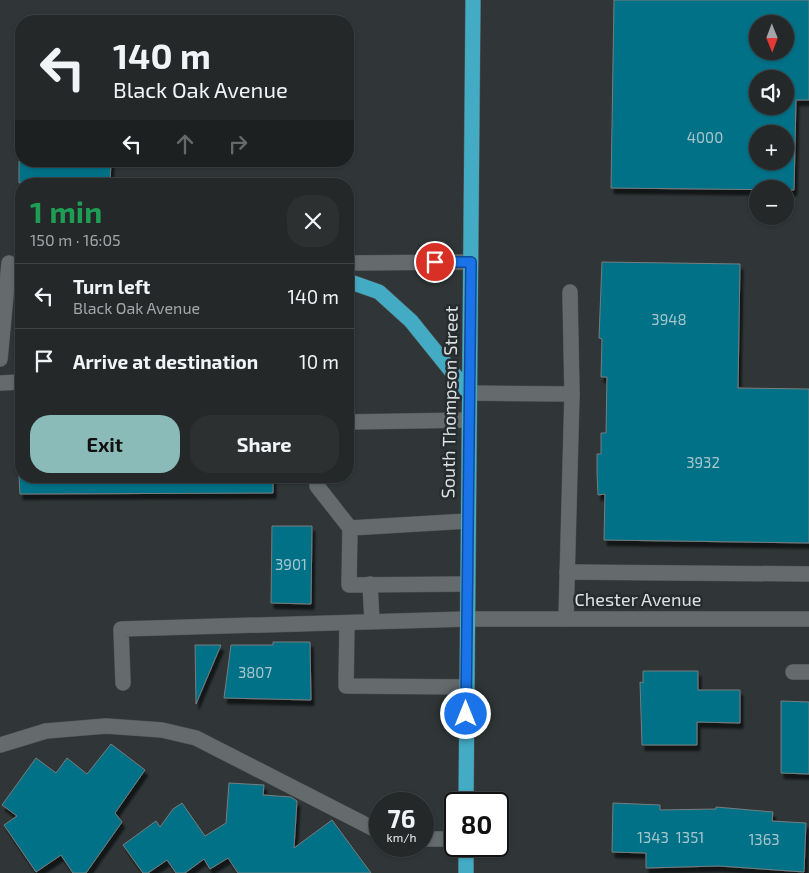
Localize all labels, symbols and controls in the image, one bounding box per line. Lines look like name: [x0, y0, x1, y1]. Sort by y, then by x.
north arrow: [749, 15, 794, 60]
map controls: [749, 15, 794, 225]
text: 140 m: [113, 34, 211, 76]
icon: left: [30, 35, 95, 100]
button: sound: [749, 70, 794, 115]
text: Black Oak Avenue: [113, 76, 288, 102]
button: +: [749, 125, 794, 170]
house number: 4000: [687, 128, 723, 146]
icon: left: [118, 130, 146, 158]
icon: ahead: [171, 130, 199, 158]
icon: right: [224, 130, 252, 158]
button: −: [749, 180, 794, 225]
text: 1 min: [30, 193, 102, 229]
button: close: [287, 195, 339, 247]
text: 150 m · 16:05: [30, 230, 121, 249]
pin: [414, 241, 456, 283]
icon: arrive: [421, 248, 449, 276]
text: Turn left: [73, 275, 150, 298]
icon: left: [30, 282, 58, 310]
text: 140 m: [287, 285, 339, 308]
text: Black Oak Avenue: [73, 298, 200, 317]
street label: South Thompson Street: [436, 305, 462, 499]
house number: 3948: [651, 310, 687, 328]
icon: arrive: [30, 347, 58, 375]
text: Arrive at destination: [73, 350, 258, 373]
text: 10 m: [299, 350, 339, 373]
button: Exit: [30, 415, 180, 473]
button: Share: [190, 415, 339, 473]
house number: 3932: [686, 453, 720, 471]
house number: 3901: [275, 555, 307, 573]
street label: Chester Avenue: [575, 588, 701, 610]
house number: 3807: [238, 663, 272, 681]
position arrow: [439, 687, 491, 739]
speed limit sign: 80: [444, 792, 509, 857]
text: 76: [388, 803, 415, 833]
house number: 1343: [637, 828, 669, 846]
house number: 1351: [676, 828, 704, 846]
text: km/h: [387, 830, 416, 844]
house number: 1363: [748, 830, 780, 848]

